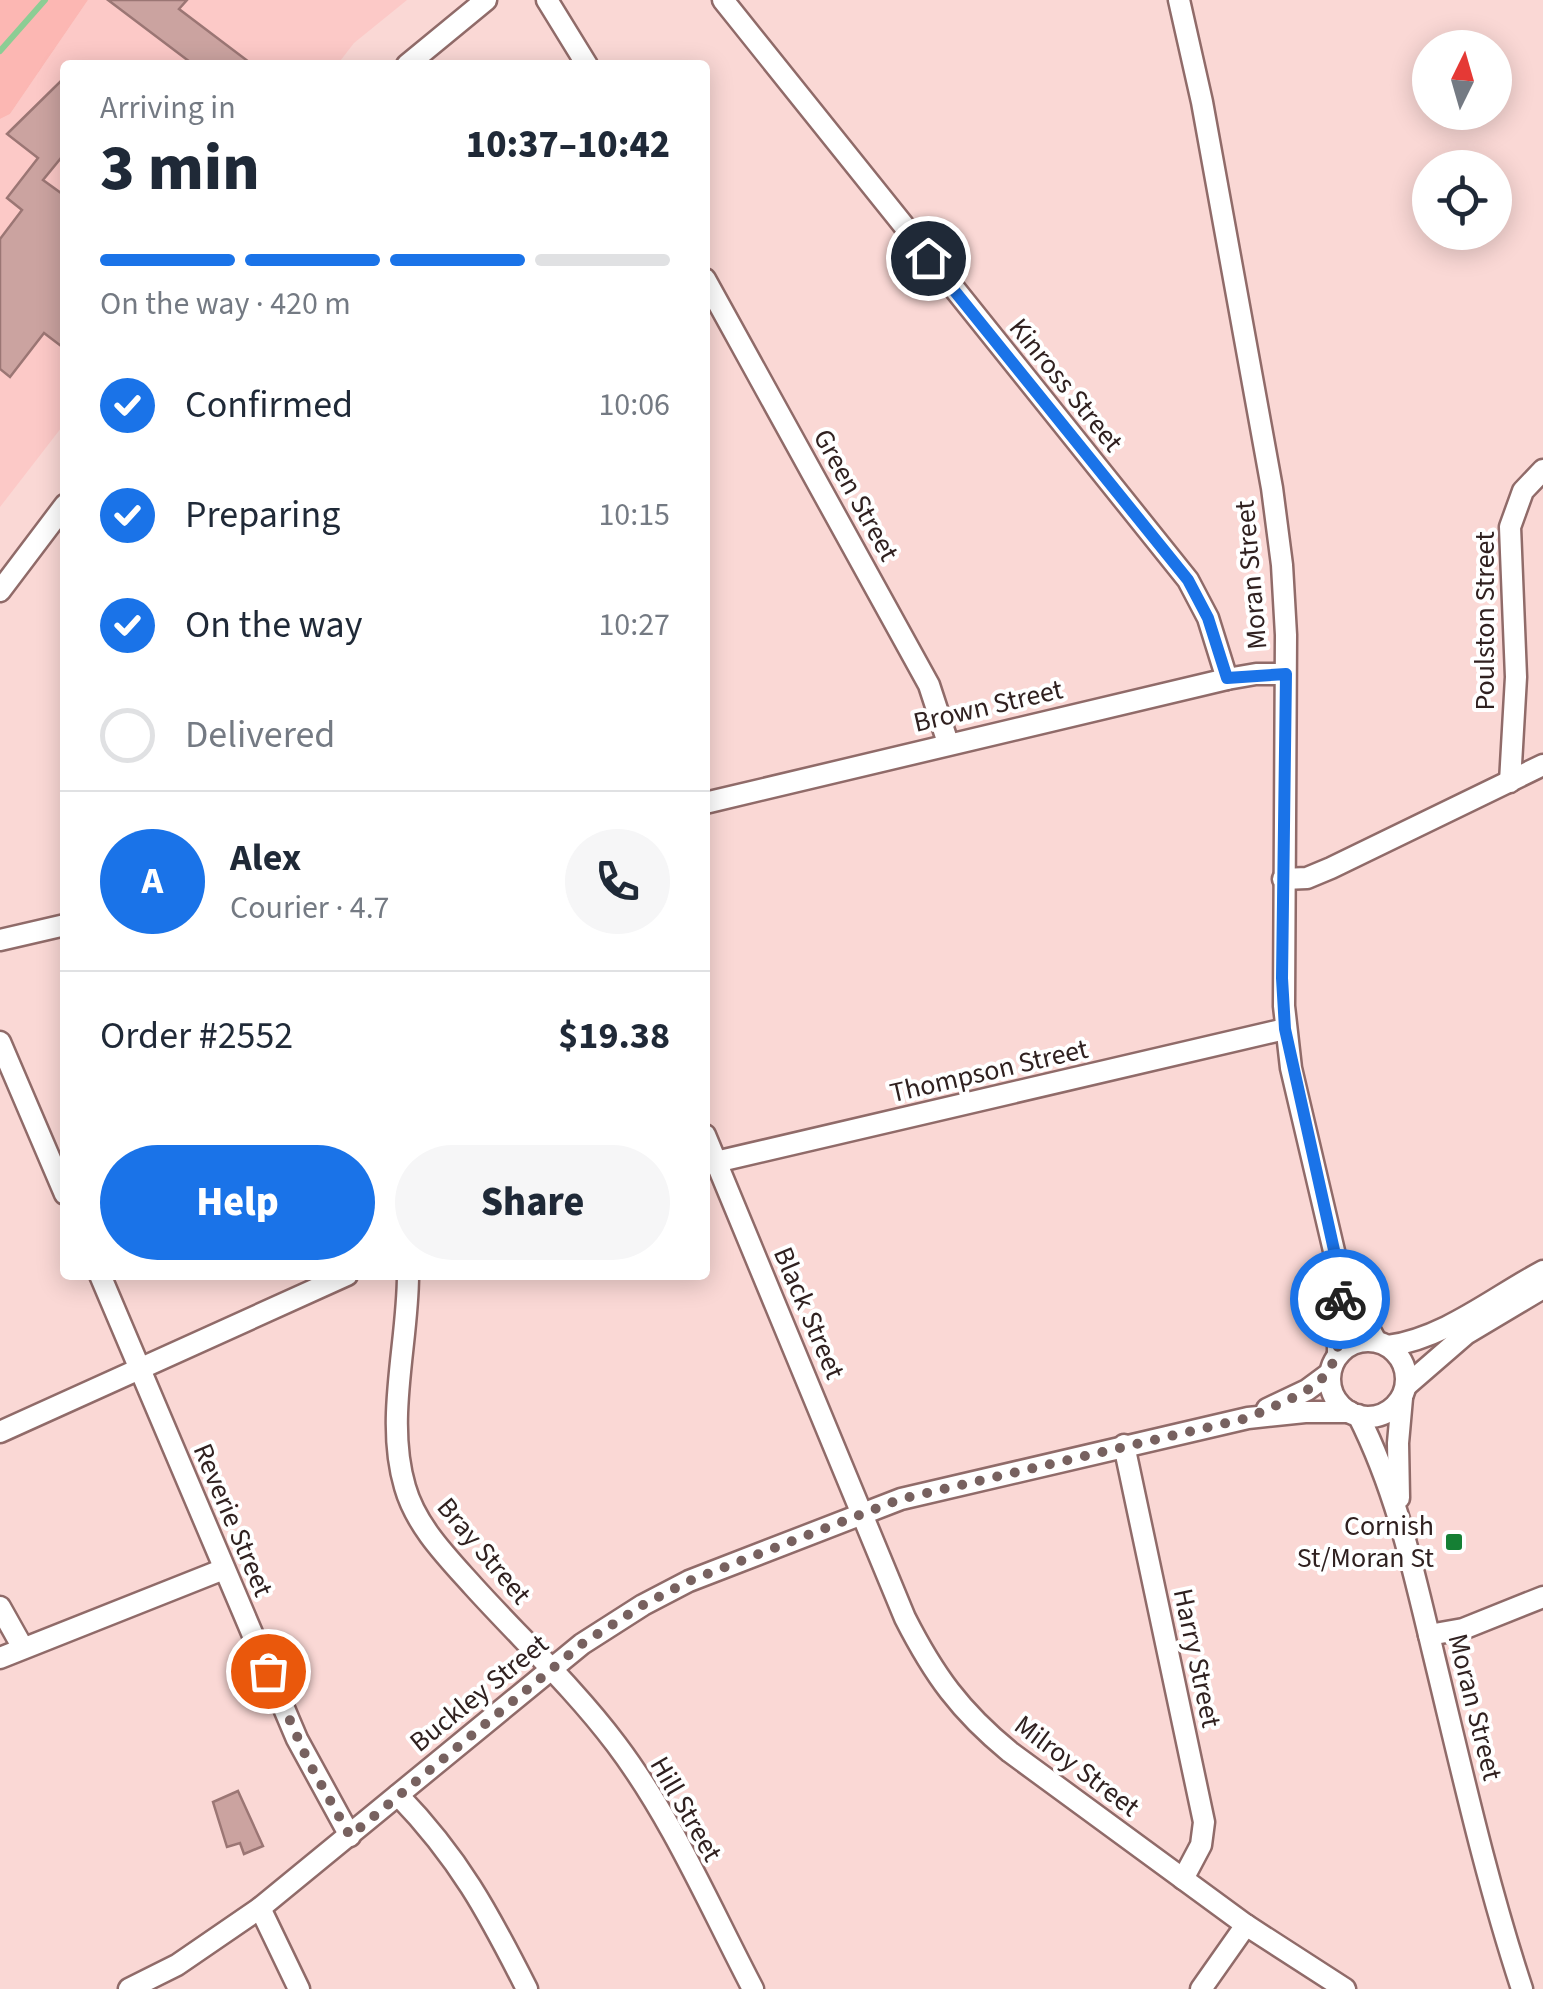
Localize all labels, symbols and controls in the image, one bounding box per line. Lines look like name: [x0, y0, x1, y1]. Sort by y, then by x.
north arrow: [1412, 30, 1512, 130]
map controls: [1412, 30, 1512, 250]
text: Arriving in: [100, 85, 236, 131]
text: 10:37–10:42: [466, 118, 670, 172]
text: 3 min: [100, 122, 260, 215]
button: locate: [1412, 150, 1512, 250]
pin: [886, 216, 971, 301]
icon: home: [901, 231, 956, 286]
text: On the way · 420 m: [100, 281, 351, 327]
street label: Kinross Street: [999, 309, 1133, 461]
icon: check: [100, 378, 155, 433]
text: Confirmed: [185, 378, 353, 432]
text: 10:06: [598, 382, 670, 428]
street label: Green Street: [803, 422, 909, 569]
icon: check: [100, 488, 155, 543]
text: Preparing: [185, 488, 340, 542]
text: 10:15: [598, 492, 670, 538]
street label: Moran Street: [1225, 498, 1277, 651]
street label: Poulston Street: [1465, 531, 1505, 711]
icon: check: [100, 598, 155, 653]
text: On the way: [185, 598, 362, 652]
text: 10:27: [598, 602, 670, 648]
street label: Brown Street: [909, 669, 1067, 743]
text: Delivered: [185, 708, 335, 762]
button: phone: [565, 829, 670, 934]
text: Alex: [230, 831, 301, 885]
text: A: [142, 854, 163, 908]
text: Courier · 4.7: [230, 885, 390, 931]
text: Order #2552: [100, 1009, 293, 1063]
text: $19.38: [558, 1009, 670, 1063]
street label: Thompson Street: [886, 1029, 1092, 1113]
button: Help: [100, 1145, 375, 1260]
button: Share: [395, 1145, 670, 1260]
street label: Black Street: [763, 1241, 855, 1386]
courier: [1290, 1249, 1390, 1349]
icon: bike: [1313, 1272, 1368, 1327]
street label: Reverie Street: [183, 1437, 283, 1603]
street label: Bray Street: [427, 1489, 541, 1613]
place label: Cornish St/Moran St: [1297, 1506, 1435, 1578]
marker: Cornish St/Moran St: [1443, 1531, 1465, 1553]
street label: Harry Street: [1163, 1585, 1231, 1732]
street label: Buckley Street: [401, 1624, 557, 1762]
pin: [226, 1629, 311, 1714]
street label: Moran Street: [1437, 1630, 1513, 1785]
icon: bag: [241, 1644, 296, 1699]
street label: Milroy Street: [1006, 1706, 1148, 1827]
street label: Hill Street: [640, 1749, 732, 1869]

